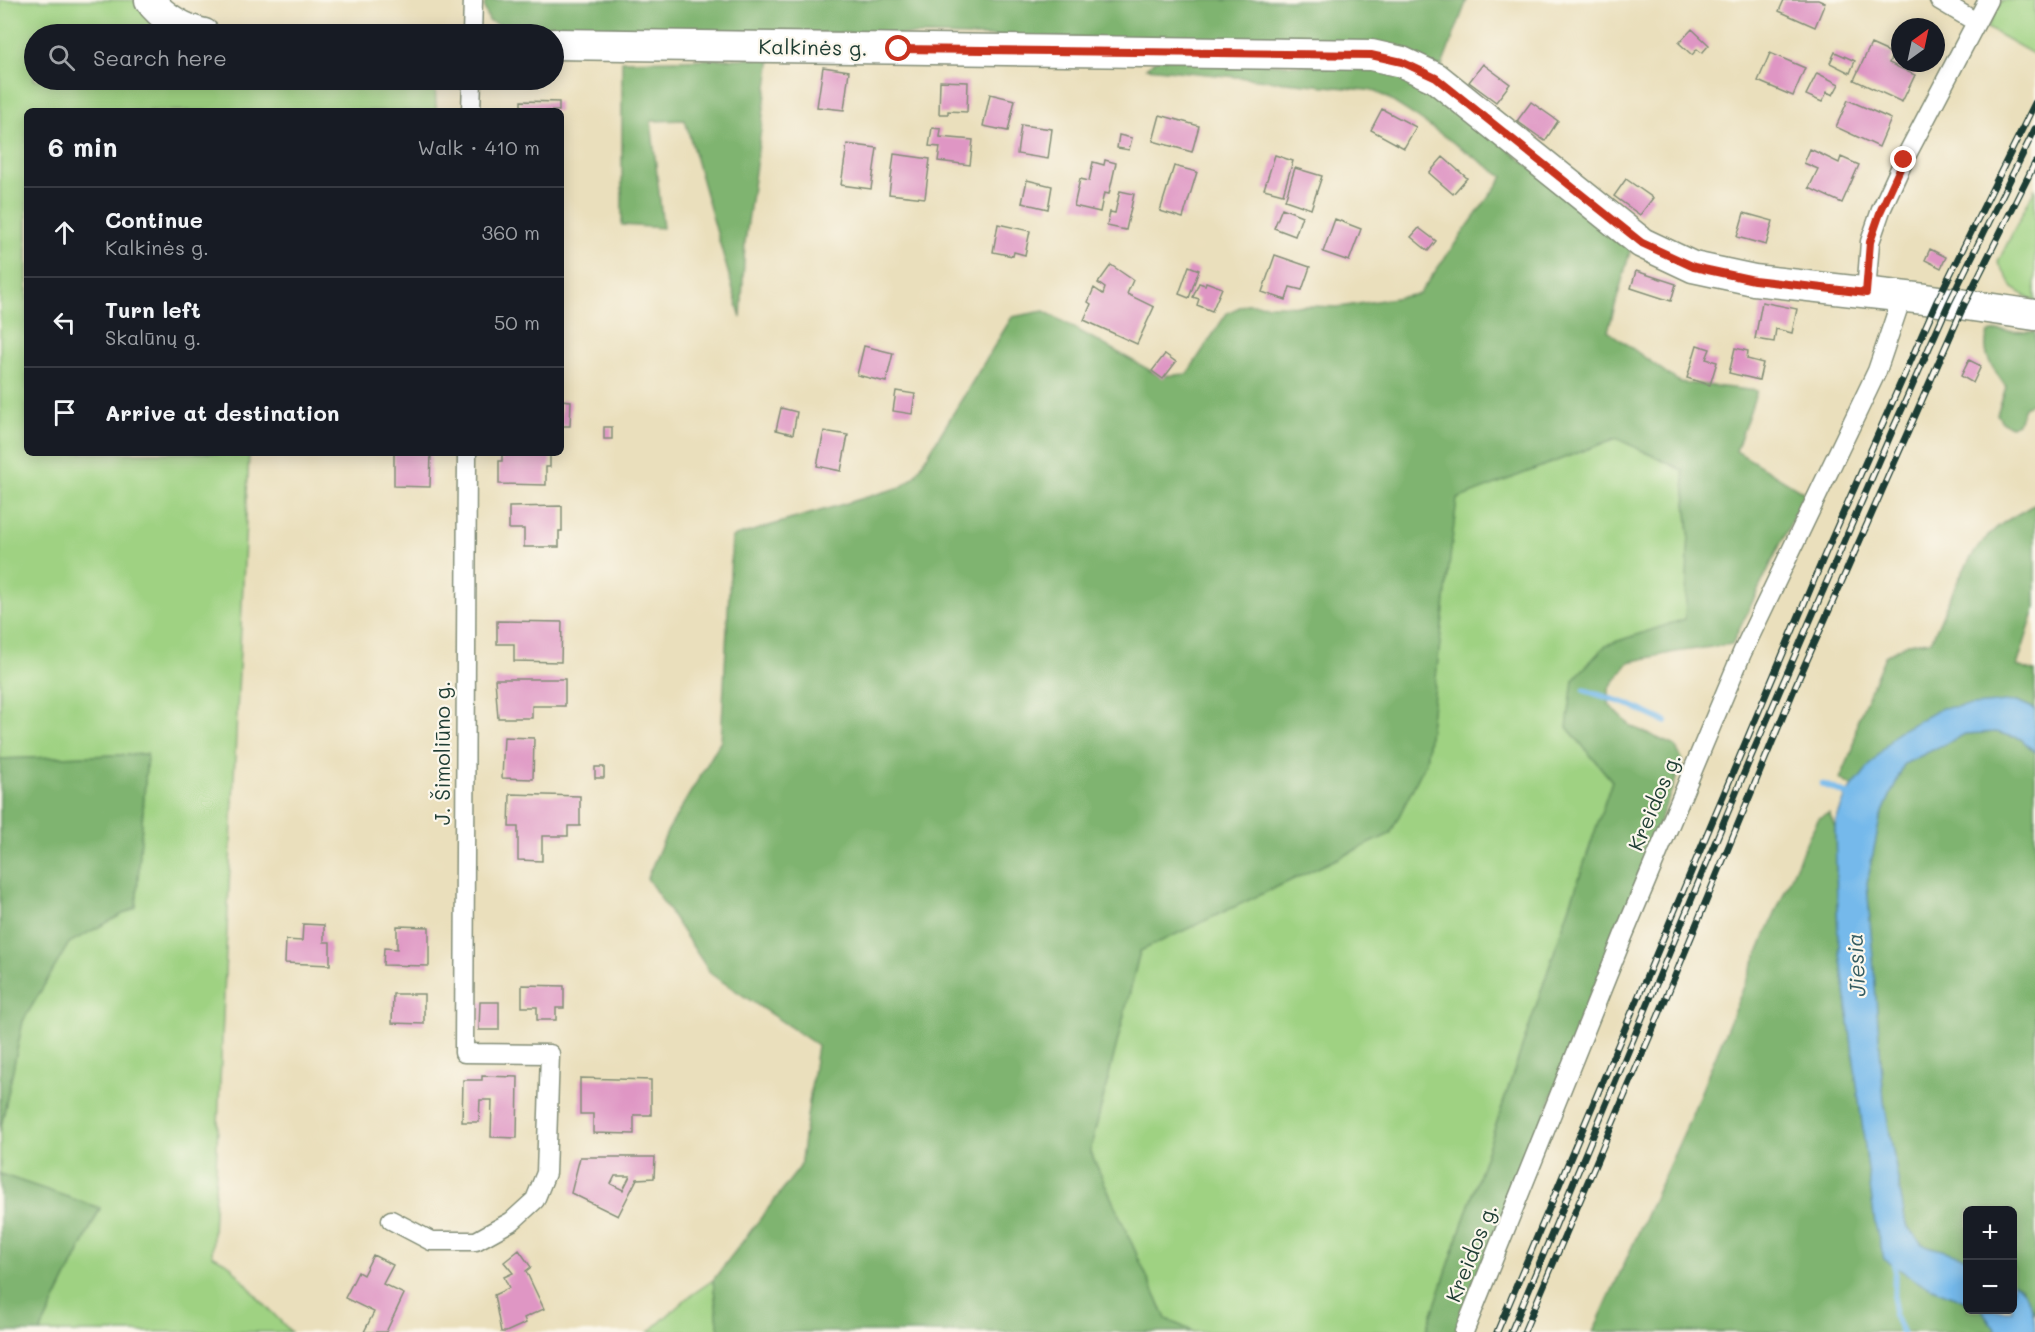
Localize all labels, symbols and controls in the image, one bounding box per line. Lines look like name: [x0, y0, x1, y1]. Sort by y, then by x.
north arrow: [1891, 18, 1945, 72]
search box: [24, 24, 564, 90]
street label: Kalkinės g.: [758, 32, 868, 61]
route start: [885, 35, 911, 61]
icon: search: [45, 41, 78, 74]
text: Search here: [93, 43, 227, 72]
text: 6 min: [48, 130, 117, 164]
text: Walk · 410 m: [417, 134, 540, 160]
route end: [1890, 146, 1916, 172]
text: Continue: [105, 205, 203, 234]
icon: ahead: [48, 216, 81, 249]
text: 360 m: [482, 219, 540, 245]
text: Kalkinės g.: [105, 234, 209, 260]
text: Turn left: [105, 295, 201, 324]
icon: left: [48, 306, 81, 339]
text: 50 m: [494, 309, 540, 335]
text: Skalūnų g.: [105, 324, 201, 350]
icon: arrive: [48, 396, 81, 429]
text: Arrive at destination: [105, 398, 340, 427]
street label: J. Šimoliūno g.: [428, 681, 455, 825]
street label: Kreidos g.: [1621, 748, 1686, 854]
water label: Jiesia: [1839, 933, 1872, 998]
street label: Kreidos g.: [1439, 1199, 1503, 1306]
map controls: [1963, 1206, 2017, 1314]
button: +: [1963, 1206, 2017, 1260]
button: −: [1963, 1260, 2017, 1314]

